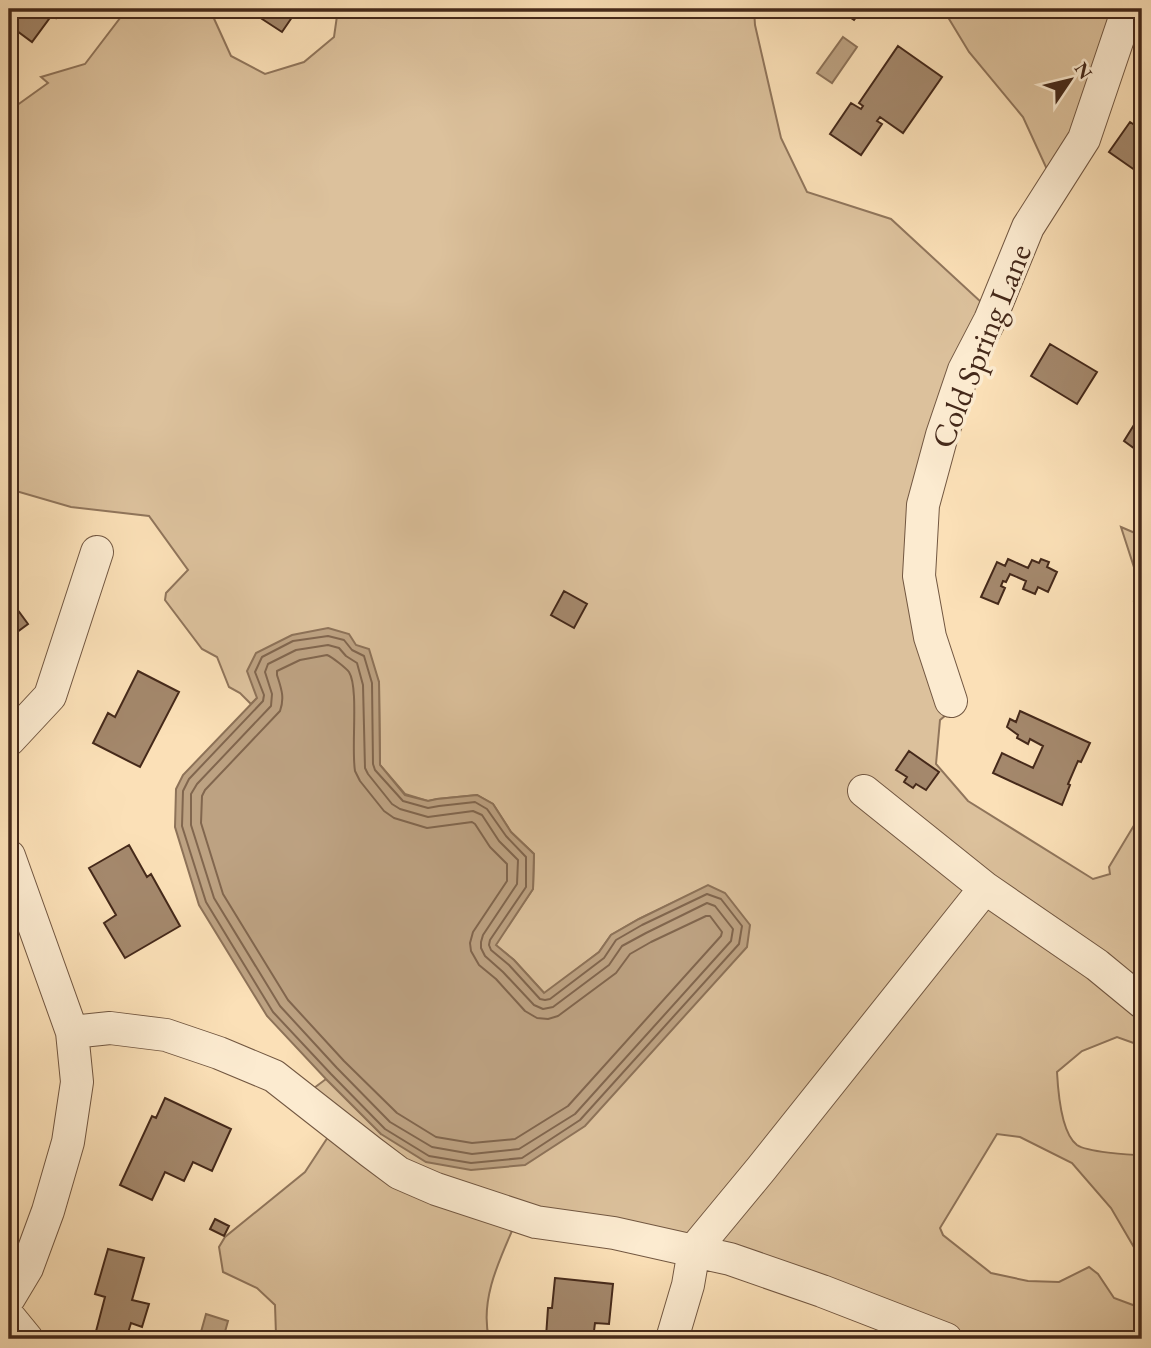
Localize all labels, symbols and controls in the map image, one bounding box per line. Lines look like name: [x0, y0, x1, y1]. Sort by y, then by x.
north arrow: [1036, 46, 1106, 116]
text: N: [1069, 57, 1099, 85]
street label: Cold Spring Lane: [921, 238, 1041, 454]

